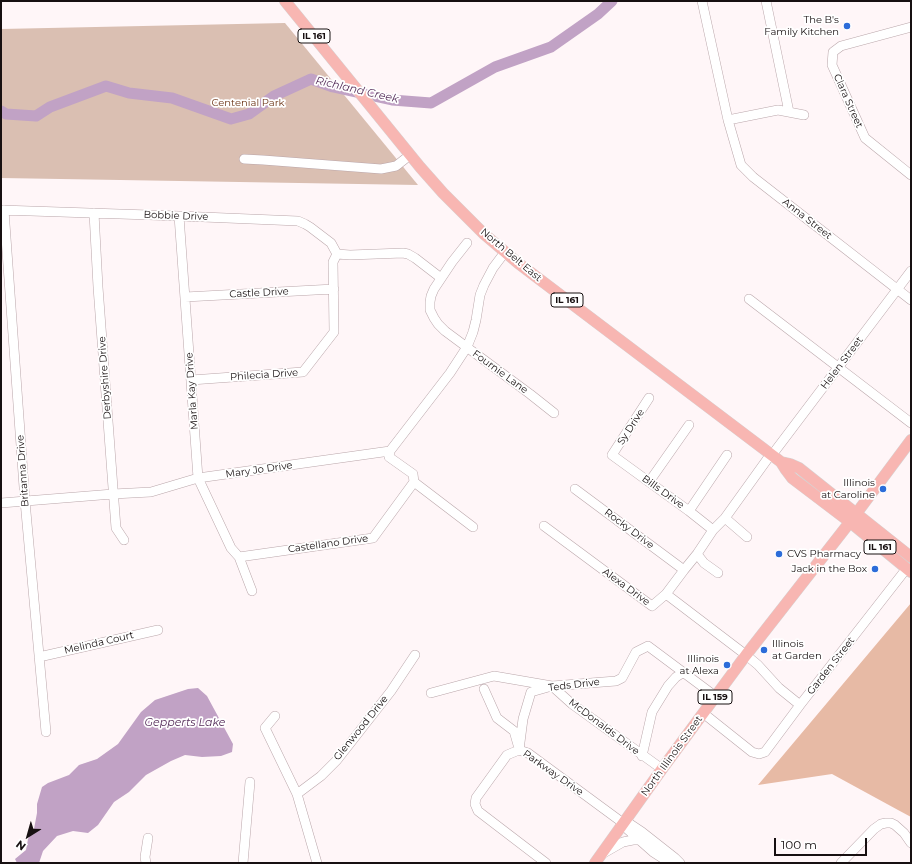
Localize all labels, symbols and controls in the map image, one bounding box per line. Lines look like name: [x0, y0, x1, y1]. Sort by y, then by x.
place label: The B's Family Kitchen: [764, 14, 839, 38]
marker: The B's Family Kitchen: [842, 21, 852, 31]
road number: IL 161: [298, 29, 330, 43]
street label: Clara Street: [831, 72, 865, 130]
water label: Richland Creek: [314, 74, 400, 106]
park label: Centenial Park: [211, 97, 285, 109]
street label: Anna Street: [780, 196, 834, 242]
street label: Bobbie Drive: [143, 209, 209, 223]
street label: North Belt East: [478, 226, 544, 284]
street label: Castle Drive: [229, 285, 289, 301]
road number: IL 161: [551, 293, 583, 307]
street label: Helen Street: [818, 334, 866, 392]
street label: Derbyshire Drive: [96, 336, 114, 420]
street label: Fournie Lane: [470, 348, 530, 396]
street label: Marla Kay Drive: [183, 352, 201, 430]
street label: Philecia Drive: [230, 367, 298, 383]
street label: Sy Drive: [615, 407, 647, 447]
street label: Britanna Drive: [15, 435, 31, 507]
street label: Mary Jo Drive: [225, 459, 293, 481]
street label: Bills Drive: [640, 473, 686, 511]
place label: Illinois at Caroline: [821, 477, 875, 500]
marker: Illinois at Caroline: [878, 484, 888, 494]
street label: Rocky Drive: [602, 506, 656, 552]
street label: Castellano Drive: [287, 532, 369, 556]
road number: IL 161: [864, 540, 896, 554]
place label: CVS Pharmacy: [787, 548, 861, 560]
marker: CVS Pharmacy: [774, 549, 784, 559]
place label: Jack in the Box: [791, 563, 867, 575]
marker: Jack in the Box: [870, 564, 880, 574]
street label: Alexa Drive: [600, 566, 652, 608]
street label: Melinda Court: [63, 629, 135, 657]
street label: Garden Street: [805, 635, 857, 697]
place label: Illinois at Garden: [772, 638, 822, 662]
marker: Illinois at Garden: [759, 645, 769, 655]
place label: Illinois at Alexa: [680, 653, 719, 676]
marker: Illinois at Alexa: [722, 660, 732, 670]
street label: Teds Drive: [548, 676, 600, 694]
road number: IL 159: [698, 690, 732, 704]
street label: Glenwood Drive: [331, 693, 391, 763]
street label: McDonalds Drive: [566, 696, 642, 758]
street label: North Illinois Street: [639, 713, 705, 799]
water label: Gepperts Lake: [145, 716, 225, 730]
street label: Parkway Drive: [520, 748, 586, 798]
north arrow: [8, 816, 48, 856]
scale bar: [776, 830, 869, 856]
text: N: [13, 837, 29, 854]
text: 100 m: [781, 837, 817, 852]

